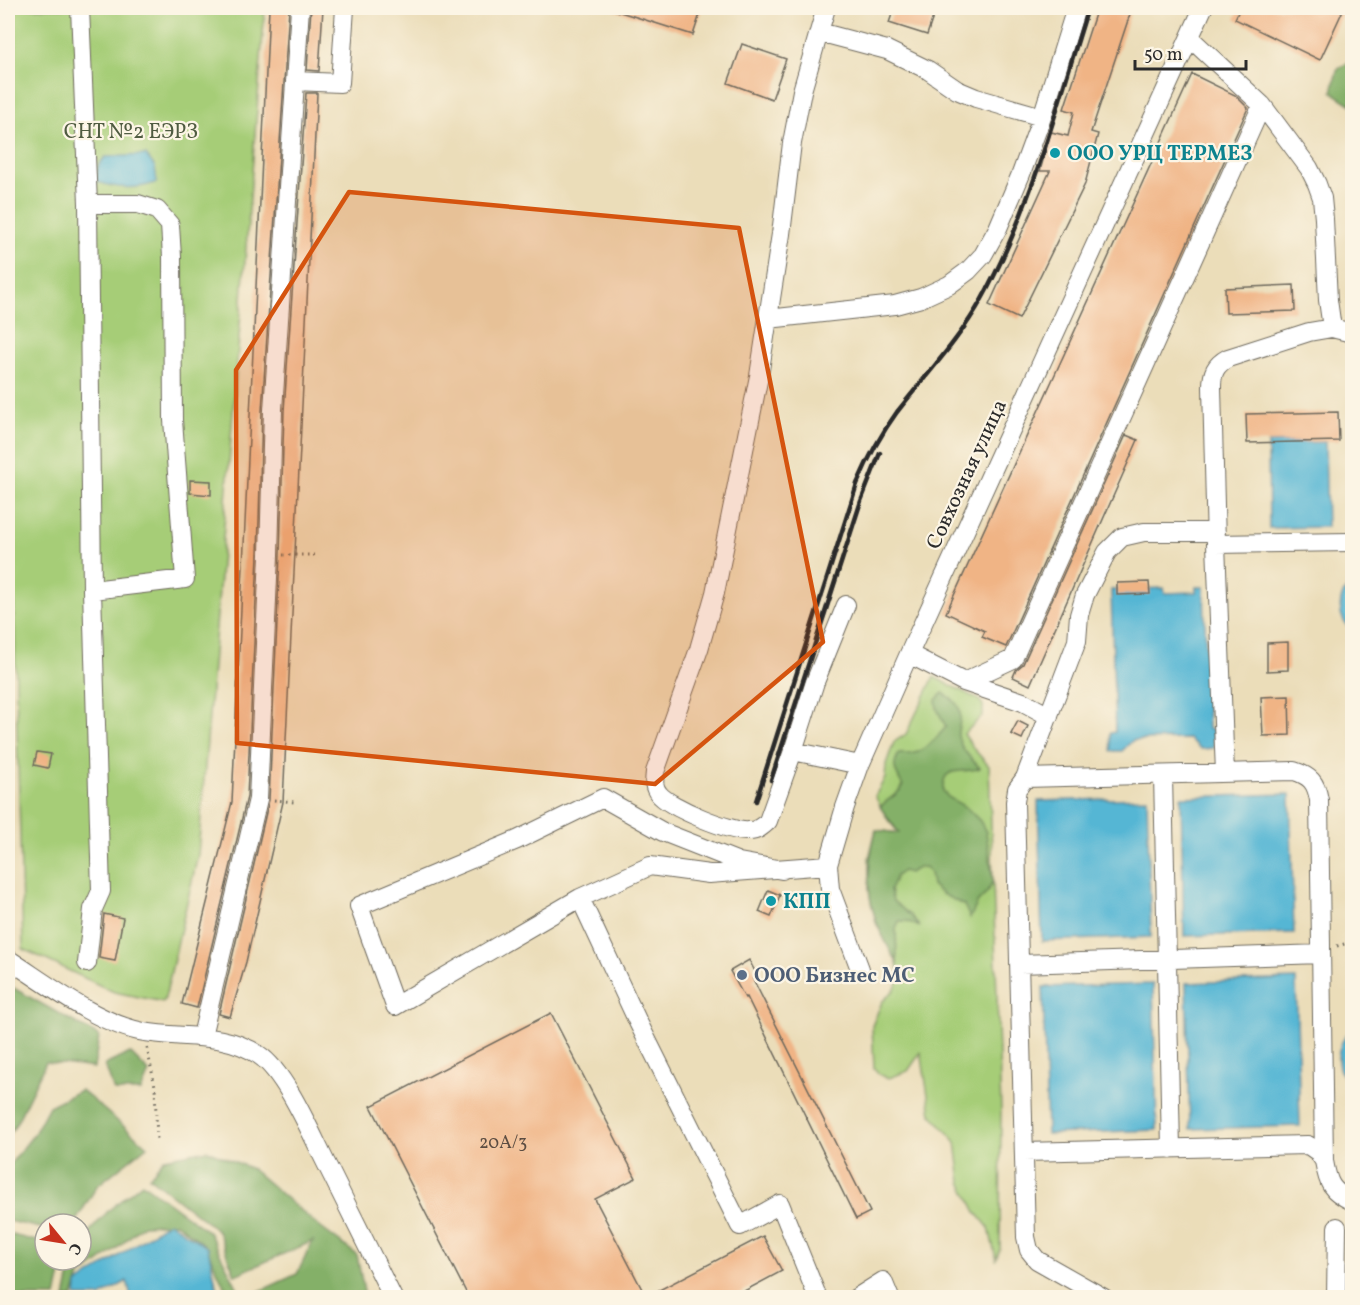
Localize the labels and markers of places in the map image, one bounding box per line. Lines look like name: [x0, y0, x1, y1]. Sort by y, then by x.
place label: ООО УРЦ ТЕРМЕЗ: [1067, 140, 1253, 169]
marker: ООО УРЦ ТЕРМЕЗ: [1048, 146, 1062, 160]
place label: КПП: [783, 888, 831, 917]
marker: КПП: [764, 894, 778, 908]
place label: ООО Бизнес МС: [754, 962, 915, 991]
marker: ООО Бизнес МС: [735, 968, 749, 982]

